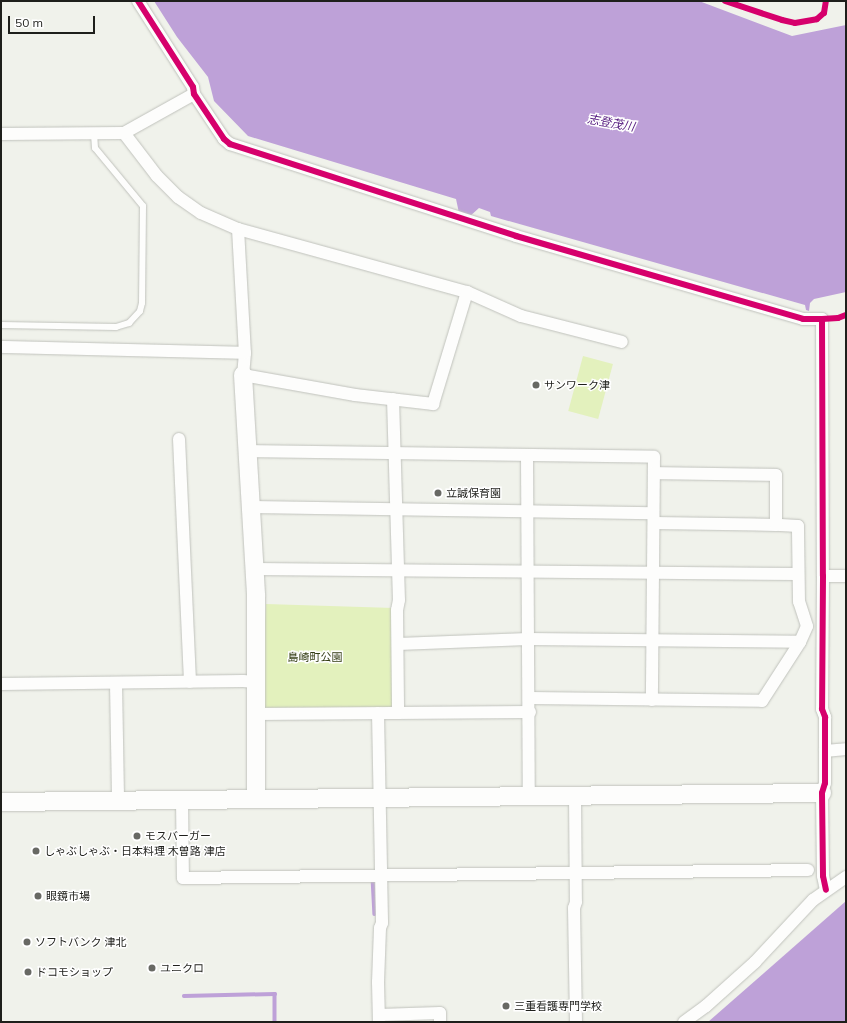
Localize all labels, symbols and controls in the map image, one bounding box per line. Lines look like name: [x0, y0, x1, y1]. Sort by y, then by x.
scale bar: [10, 8, 97, 34]
text: 50 m: [15, 15, 43, 30]
water label: 志登茂川: [586, 112, 636, 134]
place label: サンワーク津: [544, 378, 610, 392]
marker: サンワーク津: [531, 380, 541, 390]
place label: 立誠保育園: [446, 486, 501, 500]
marker: 立誠保育園: [433, 488, 443, 498]
park label: 島崎町公園: [288, 650, 342, 664]
place label: モスバーガー: [145, 829, 211, 843]
marker: モスバーガー: [132, 831, 142, 841]
place label: しゃぶしゃぶ・日本料理 木曽路 津店: [44, 844, 226, 858]
marker: しゃぶしゃぶ・日本料理 木曽路 津店: [31, 846, 41, 856]
place label: 眼鏡市場: [46, 889, 90, 903]
marker: 眼鏡市場: [33, 891, 43, 901]
place label: ソフトバンク 津北: [35, 935, 126, 949]
marker: ソフトバンク 津北: [22, 937, 32, 947]
place label: ユニクロ: [160, 961, 204, 975]
marker: ユニクロ: [147, 963, 157, 973]
place label: ドコモショップ: [36, 965, 113, 979]
marker: ドコモショップ: [23, 967, 33, 977]
place label: 三重看護専門学校: [514, 999, 602, 1013]
marker: 三重看護専門学校: [501, 1001, 511, 1011]

